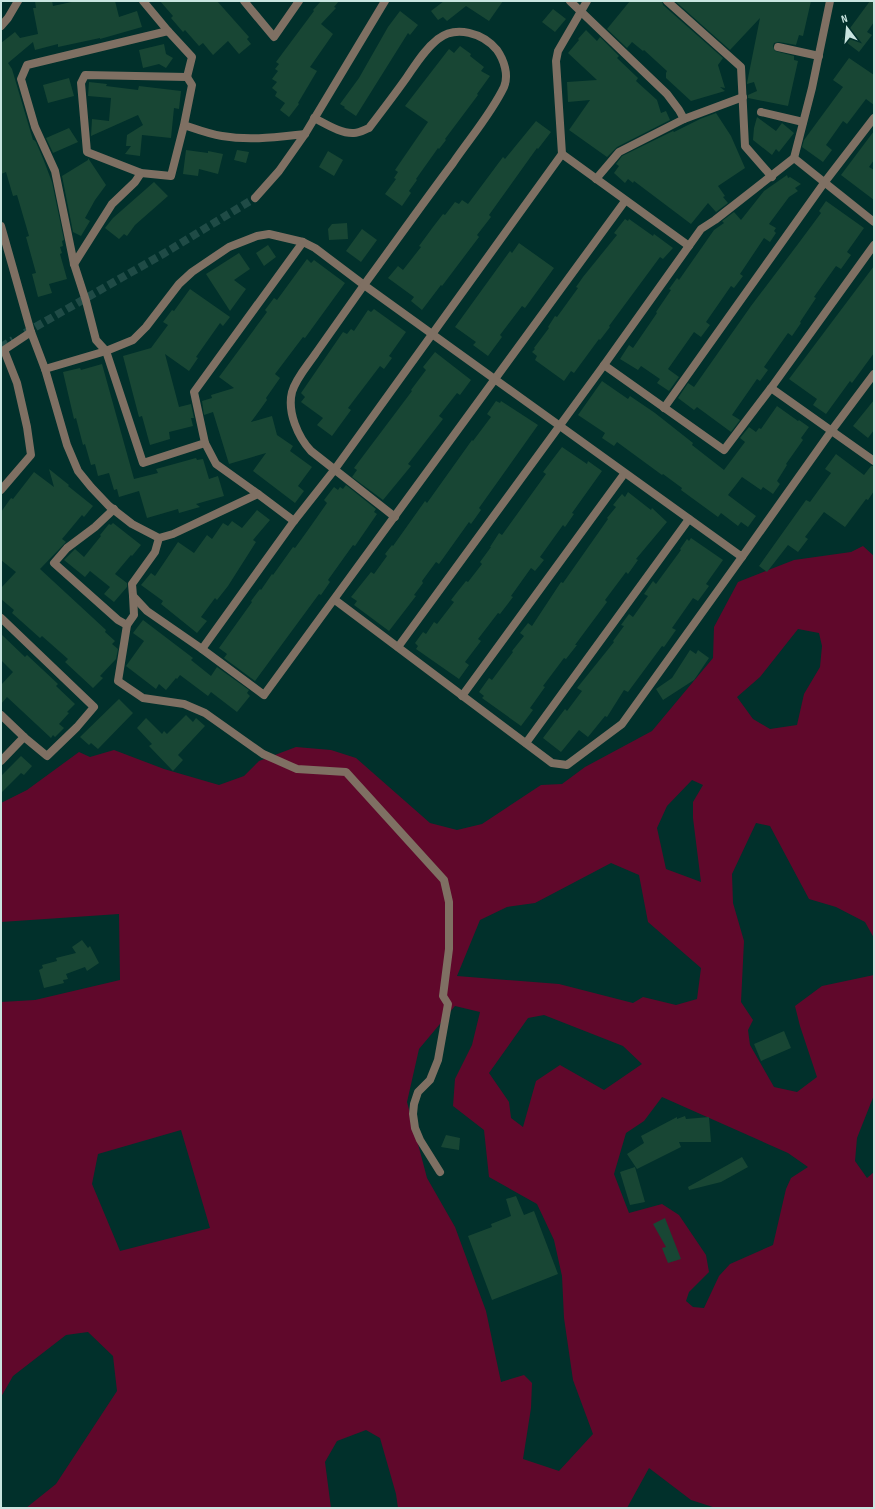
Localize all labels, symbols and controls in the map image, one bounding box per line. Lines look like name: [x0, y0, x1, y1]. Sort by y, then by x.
north arrow: [827, 8, 867, 48]
text: N: [840, 12, 849, 26]

